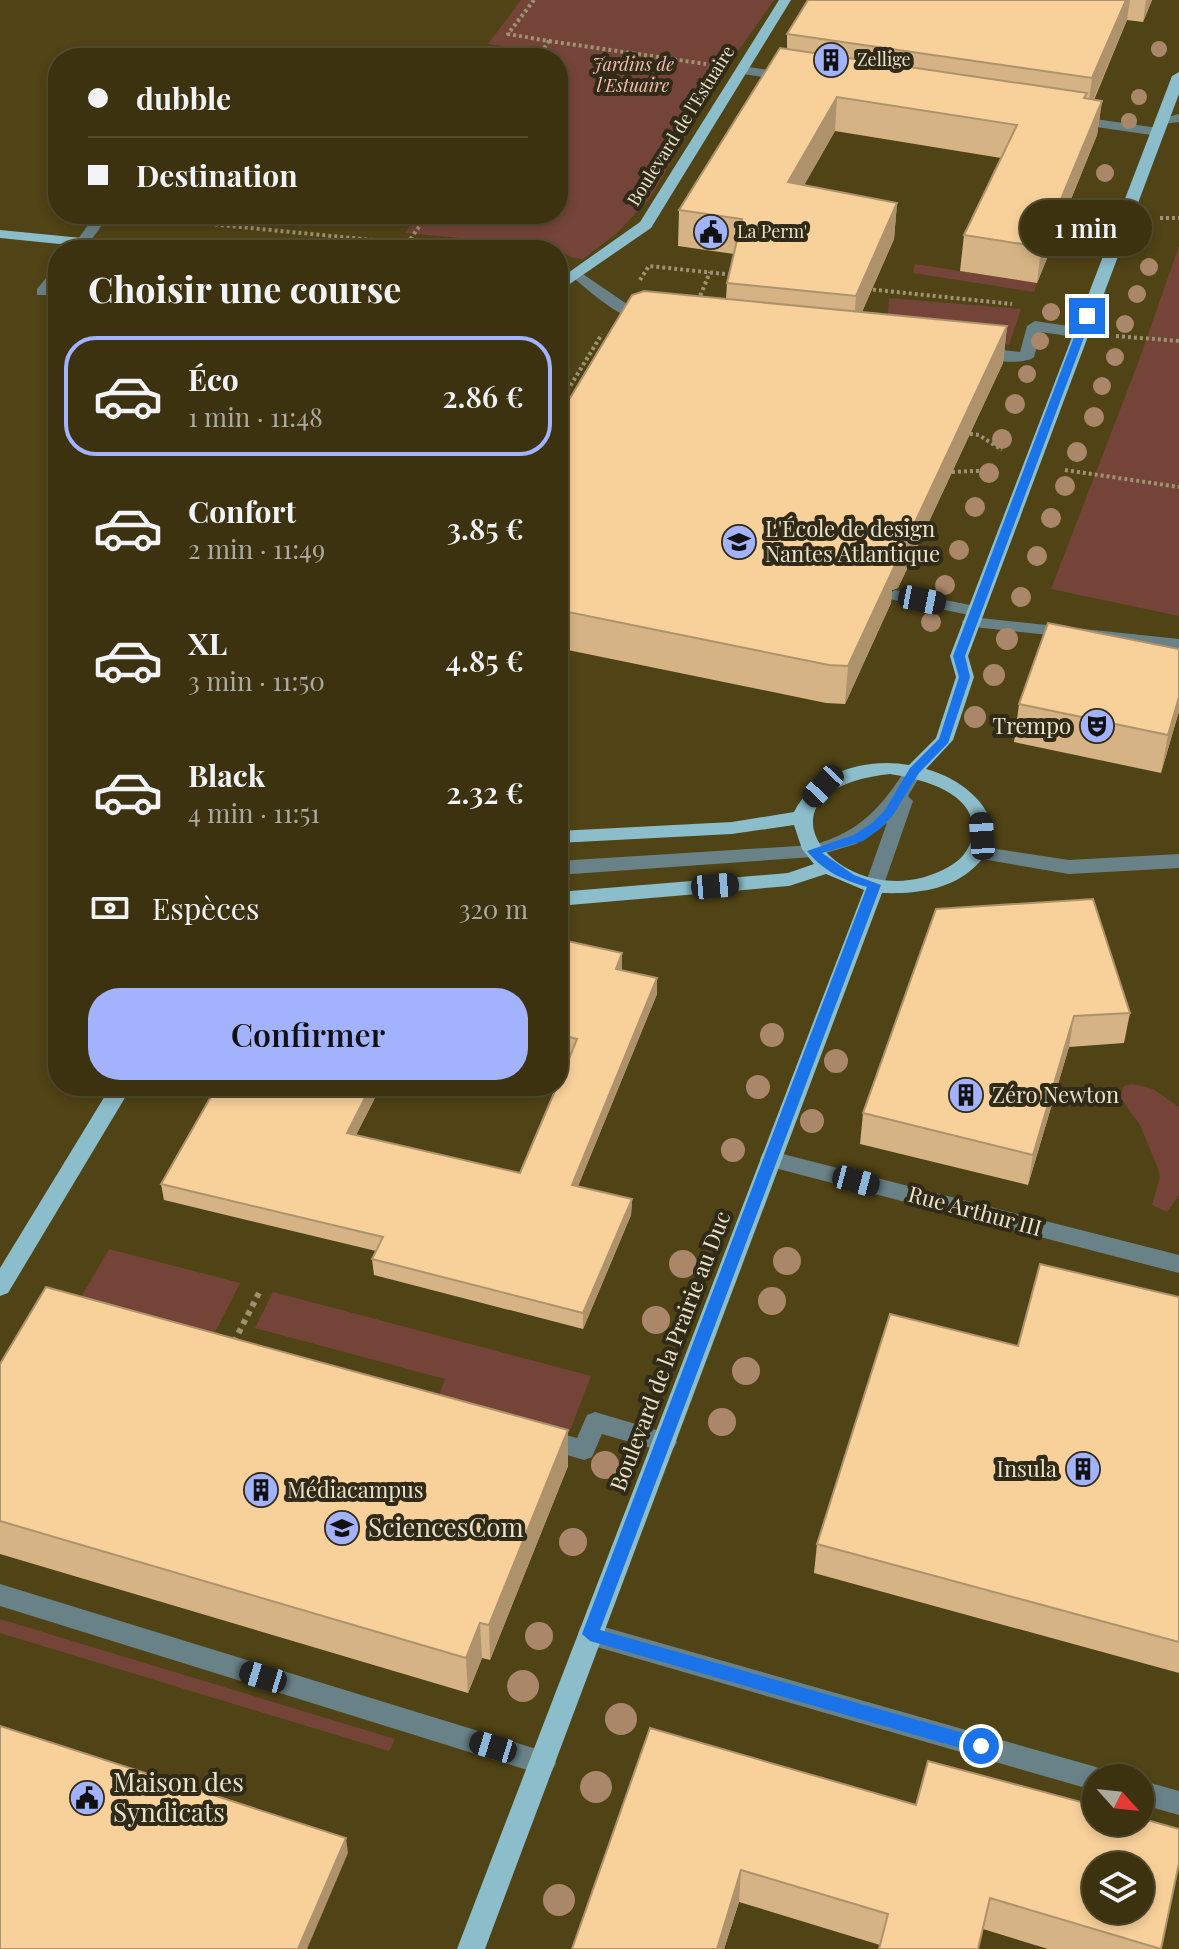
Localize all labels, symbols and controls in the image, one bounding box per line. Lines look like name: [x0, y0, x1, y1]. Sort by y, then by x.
street label: Boulevard de l'Estuaire: [621, 41, 739, 210]
building icon: Zellige: [812, 41, 850, 79]
place label: Zellige: [857, 47, 911, 71]
park label: Jardins de l'Estuaire: [592, 52, 674, 97]
text: dubble: [136, 78, 231, 118]
text: Destination: [136, 155, 298, 195]
callout: 1 min: [1021, 200, 1153, 256]
text: 1 min: [1054, 210, 1118, 245]
public building icon: La Perm': [692, 213, 730, 251]
place label: La Perm': [737, 219, 807, 243]
text: Choisir une course: [88, 264, 401, 312]
route end: [1069, 298, 1105, 334]
text: Éco: [188, 359, 239, 399]
icon: car: [92, 360, 164, 432]
text: 2.86 €: [442, 376, 524, 416]
text: 1 min · 11:48: [188, 399, 323, 434]
text: Confort: [188, 491, 296, 531]
icon: car: [92, 492, 164, 564]
text: 3.85 €: [447, 508, 524, 548]
place label: L'École de design Nantes Atlantique: [765, 513, 940, 568]
school or university icon: L'École de design Nantes Atlantique: [720, 523, 758, 561]
text: 2 min · 11:49: [188, 531, 325, 566]
car: [896, 584, 948, 616]
text: XL: [188, 623, 227, 663]
icon: car: [92, 624, 164, 696]
text: 4.85 €: [445, 640, 524, 680]
text: 3 min · 11:50: [188, 663, 325, 698]
theatre icon: Trempo: [1078, 707, 1116, 745]
place label: Trempo: [992, 710, 1071, 740]
text: Black: [188, 755, 265, 795]
icon: car: [92, 756, 164, 828]
car: [798, 760, 848, 812]
text: 2.32 €: [446, 772, 524, 812]
text: 4 min · 11:51: [188, 795, 320, 830]
car: [968, 811, 996, 861]
car: [690, 872, 740, 900]
icon: cash: [88, 886, 132, 930]
text: Espèces: [152, 888, 259, 928]
text: 320 m: [459, 891, 528, 926]
button: Confirmer: [88, 988, 528, 1080]
building icon: Zéro Newton: [947, 1076, 985, 1114]
place label: Zéro Newton: [992, 1079, 1119, 1109]
car: [830, 1163, 882, 1199]
street label: Rue Arthur III: [905, 1178, 1045, 1242]
street label: Boulevard de la Prairie au Duc: [602, 1206, 736, 1495]
building icon: Insula: [1064, 1450, 1102, 1488]
place label: Insula: [997, 1453, 1057, 1483]
building icon: Médiacampus: [242, 1471, 280, 1509]
place label: Médiacampus: [287, 1474, 424, 1504]
school or university icon: SciencesCom: [323, 1509, 361, 1547]
place label: SciencesCom: [368, 1509, 524, 1544]
car: [237, 1659, 289, 1695]
route start: [963, 1728, 999, 1764]
car: [467, 1729, 519, 1765]
place label: Maison des Syndicats: [113, 1764, 244, 1829]
north arrow: [1082, 1764, 1154, 1836]
map controls: [1082, 1764, 1154, 1924]
public building icon: Maison des Syndicats: [68, 1779, 106, 1817]
button: layers: [1082, 1852, 1154, 1924]

